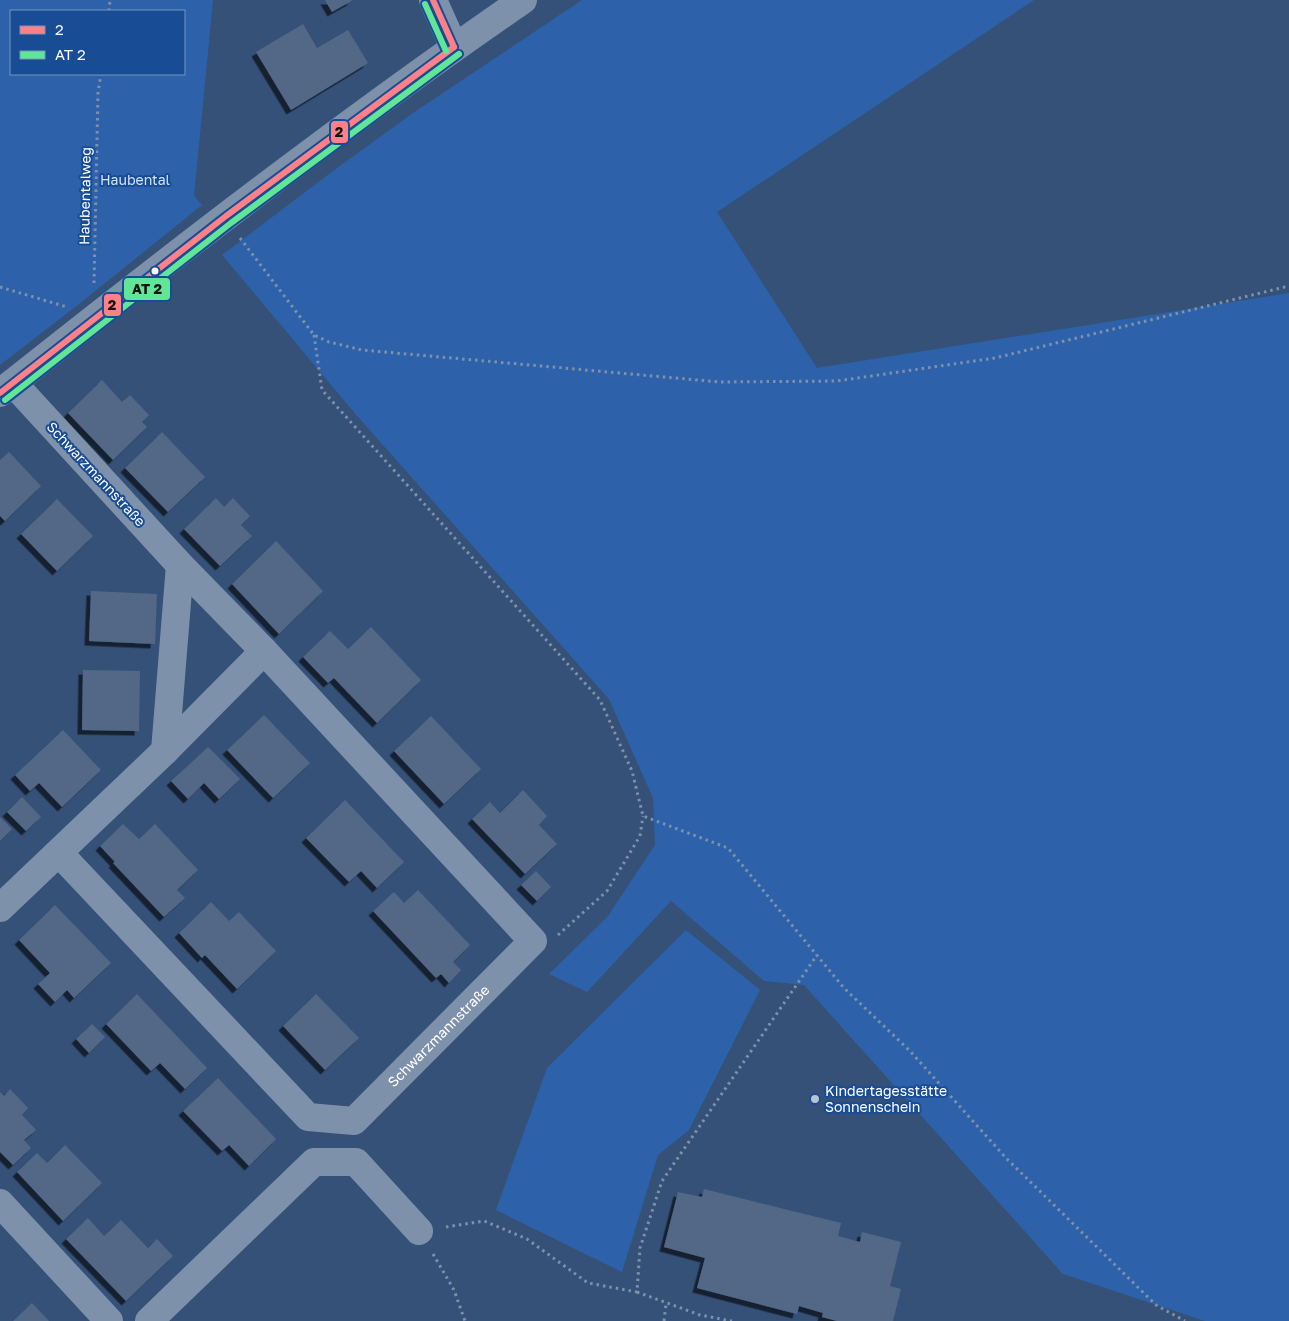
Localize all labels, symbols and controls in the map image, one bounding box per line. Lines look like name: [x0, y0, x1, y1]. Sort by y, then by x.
legend: [10, 10, 185, 75]
text: 2: [55, 20, 64, 38]
text: AT 2: [55, 45, 86, 63]
line badge: 2: [330, 120, 349, 144]
text: 2: [335, 123, 344, 140]
street label: Haubentalweg: [75, 147, 94, 245]
park label: Haubental: [100, 171, 170, 188]
unlabelled marker: [150, 266, 160, 276]
line badge: AT 2: [123, 277, 171, 301]
text: AT 2: [132, 280, 163, 297]
line badge: 2: [103, 293, 122, 317]
text: 2: [108, 296, 117, 313]
street label: Schwarzmannstraße: [44, 418, 149, 529]
street label: Schwarzmannstraße: [384, 981, 493, 1090]
place label: Kindertagesstätte Sonnenschein: [825, 1082, 947, 1115]
marker: Kindertagesstätte Sonnenschein: [809, 1093, 821, 1105]

